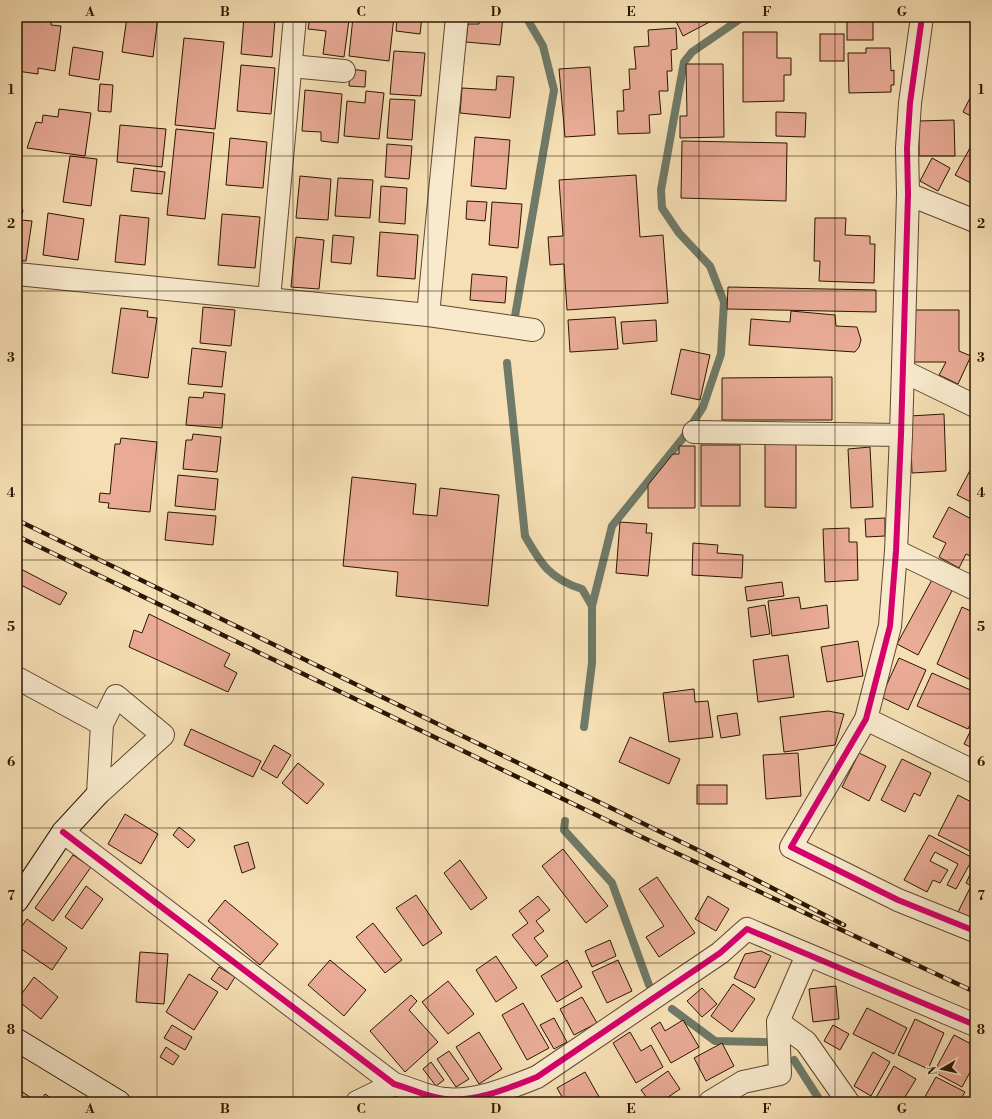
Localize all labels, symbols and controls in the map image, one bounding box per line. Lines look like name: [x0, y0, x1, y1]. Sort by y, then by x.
text: A: [84, 4, 95, 20]
text: B: [220, 4, 230, 20]
text: C: [356, 4, 366, 20]
text: D: [491, 4, 501, 20]
text: E: [626, 4, 636, 20]
text: F: [762, 4, 772, 20]
text: G: [897, 4, 908, 20]
text: 1: [8, 82, 15, 98]
text: 1: [978, 82, 985, 98]
text: 2: [7, 216, 15, 232]
text: 2: [977, 216, 985, 232]
text: 3: [7, 350, 15, 366]
text: 3: [977, 350, 985, 366]
text: 4: [7, 485, 16, 501]
text: 4: [977, 485, 986, 501]
text: 5: [7, 619, 15, 635]
text: 5: [977, 619, 985, 635]
text: 6: [7, 754, 15, 770]
text: 6: [977, 754, 985, 770]
text: 7: [7, 888, 15, 904]
text: 7: [977, 888, 985, 904]
text: 8: [7, 1022, 15, 1038]
text: 8: [977, 1022, 985, 1038]
north arrow: [922, 1049, 962, 1089]
text: N: [925, 1065, 941, 1076]
text: A: [84, 1101, 95, 1117]
text: B: [220, 1101, 230, 1117]
text: C: [356, 1101, 366, 1117]
text: D: [491, 1101, 501, 1117]
text: E: [626, 1101, 636, 1117]
text: F: [762, 1101, 772, 1117]
text: G: [897, 1101, 908, 1117]

